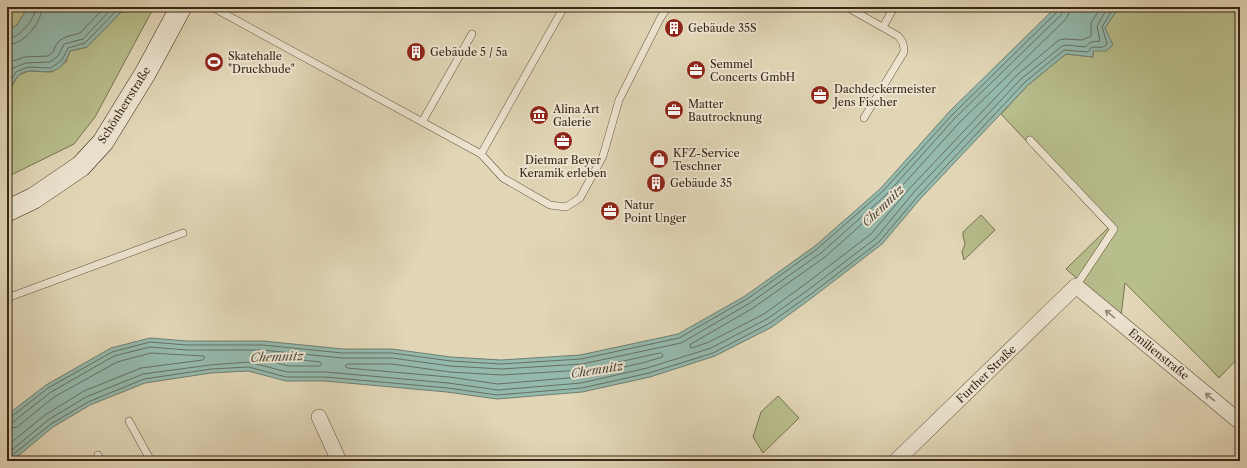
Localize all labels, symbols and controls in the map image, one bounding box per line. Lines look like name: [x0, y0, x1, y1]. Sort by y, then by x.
building icon: Gebäude 35S: [663, 17, 685, 39]
place label: Gebäude 35S: [688, 21, 757, 35]
building icon: Gebäude 5 / 5a: [405, 41, 427, 63]
place label: Gebäude 5 / 5a: [430, 45, 508, 59]
place label: Skatehalle "Druckbude": [228, 49, 295, 76]
sports icon: Skatehalle "Druckbude": [203, 51, 225, 73]
place label: Semmel Concerts GmbH: [710, 57, 795, 84]
office icon: Semmel Concerts GmbH: [685, 59, 707, 81]
street label: Schönherrstraße: [95, 64, 153, 146]
place label: Dachdeckermeister Jens Fischer: [832, 82, 936, 109]
office icon: Dachdeckermeister Jens Fischer: [809, 84, 831, 106]
place label: Matter Bautrocknung: [688, 97, 762, 124]
office icon: Matter Bautrocknung: [663, 99, 685, 121]
place label: Alina Art Galerie: [552, 102, 600, 129]
museum icon: Alina Art Galerie: [528, 104, 550, 126]
office icon: Dietmar Beyer Keramik erleben: [552, 130, 574, 152]
place label: KFZ-Service Teschner: [673, 146, 740, 173]
shop icon: KFZ-Service Teschner: [648, 148, 670, 170]
place label: Dietmar Beyer Keramik erleben: [519, 153, 607, 180]
building icon: Gebäude 35: [645, 172, 667, 194]
place label: Gebäude 35: [670, 176, 732, 190]
water label: Chemnitz: [858, 181, 907, 229]
place label: Natur Point Unger: [624, 198, 687, 225]
office icon: Natur Point Unger: [599, 200, 621, 222]
one-way arrow: [1105, 309, 1115, 318]
street label: Emilienstraße: [1126, 325, 1192, 383]
street label: Further Straße: [953, 342, 1019, 406]
water label: Chemnitz: [250, 348, 304, 365]
water label: Chemnitz: [570, 358, 625, 381]
one-way arrow: [1205, 392, 1216, 401]

